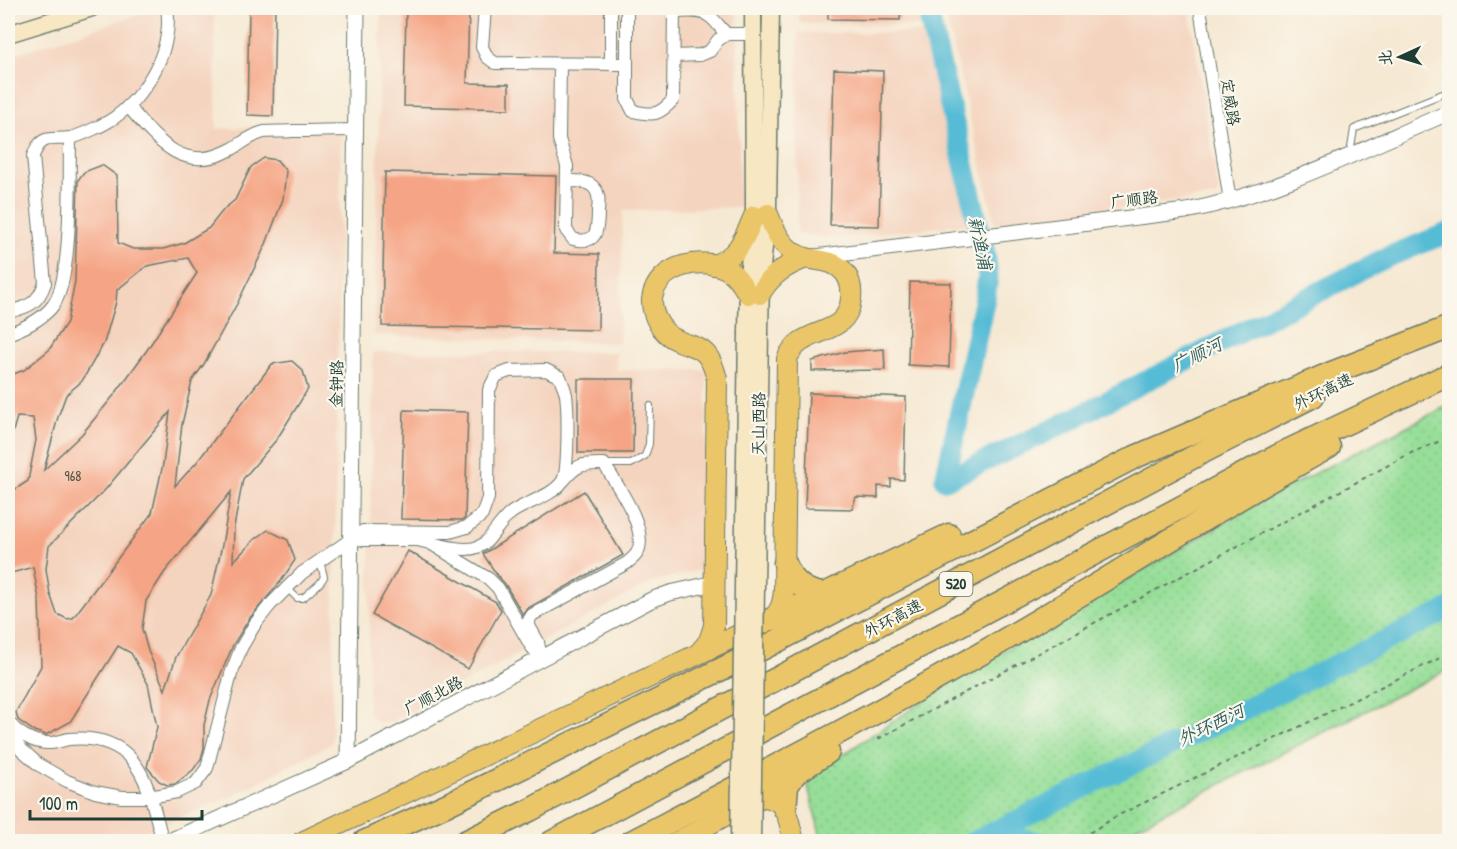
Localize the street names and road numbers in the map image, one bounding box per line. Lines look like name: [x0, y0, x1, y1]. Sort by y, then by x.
street label: 定威路: [1216, 77, 1246, 127]
street label: 广顺路: [1109, 185, 1159, 213]
street label: 金钟路: [325, 360, 347, 408]
street label: 外环高速: [1289, 367, 1357, 415]
street label: 天山西路: [746, 392, 770, 456]
road number: S20: [940, 572, 972, 596]
street label: 外环高速: [860, 593, 926, 643]
street label: 广顺北路: [400, 670, 466, 720]

